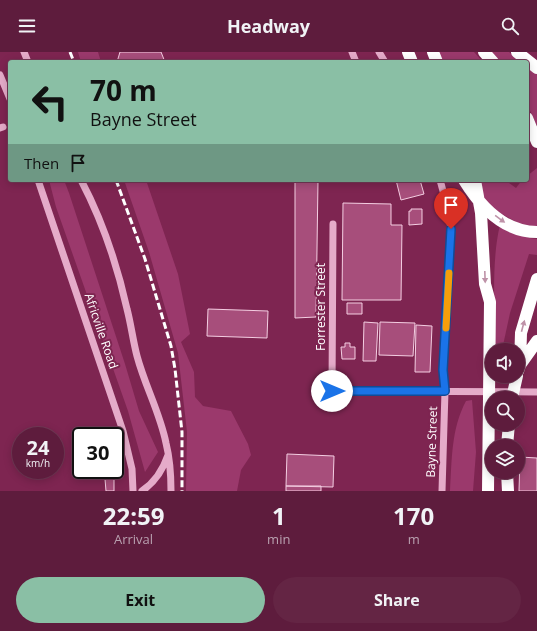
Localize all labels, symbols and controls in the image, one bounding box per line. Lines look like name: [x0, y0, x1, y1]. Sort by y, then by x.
text: Headway: [227, 14, 310, 38]
icon: menu: [16, 15, 38, 37]
icon: search: [499, 15, 521, 37]
text: 70 m: [90, 71, 157, 109]
icon: left: [24, 76, 76, 128]
text: Bayne Street: [90, 107, 197, 131]
icon: arrive: [67, 152, 89, 174]
text: Then: [24, 153, 59, 173]
pin: [434, 188, 468, 229]
icon: arrive: [440, 194, 462, 216]
one-way arrow: [494, 215, 505, 223]
street label: Forrester Street: [312, 263, 329, 351]
one-way arrow: [481, 271, 488, 283]
street label: Africville Road: [81, 291, 122, 371]
one-way arrow: [520, 320, 526, 332]
map controls: [485, 343, 525, 479]
button: sound: [485, 343, 525, 383]
position arrow: [311, 370, 353, 412]
button: search: [485, 391, 525, 431]
street label: Bayne Street: [422, 406, 441, 478]
speed limit sign: 30: [72, 427, 124, 479]
text: 24: [27, 434, 49, 461]
button: layers: [485, 439, 525, 479]
text: km/h: [26, 456, 50, 470]
text: 22:59: [103, 499, 164, 532]
text: 1: [272, 499, 286, 532]
text: 170: [393, 499, 434, 532]
text: Arrival: [114, 530, 153, 548]
text: min: [267, 530, 290, 548]
text: m: [408, 530, 420, 548]
button: Exit: [16, 577, 265, 623]
button: Share: [273, 577, 521, 623]

